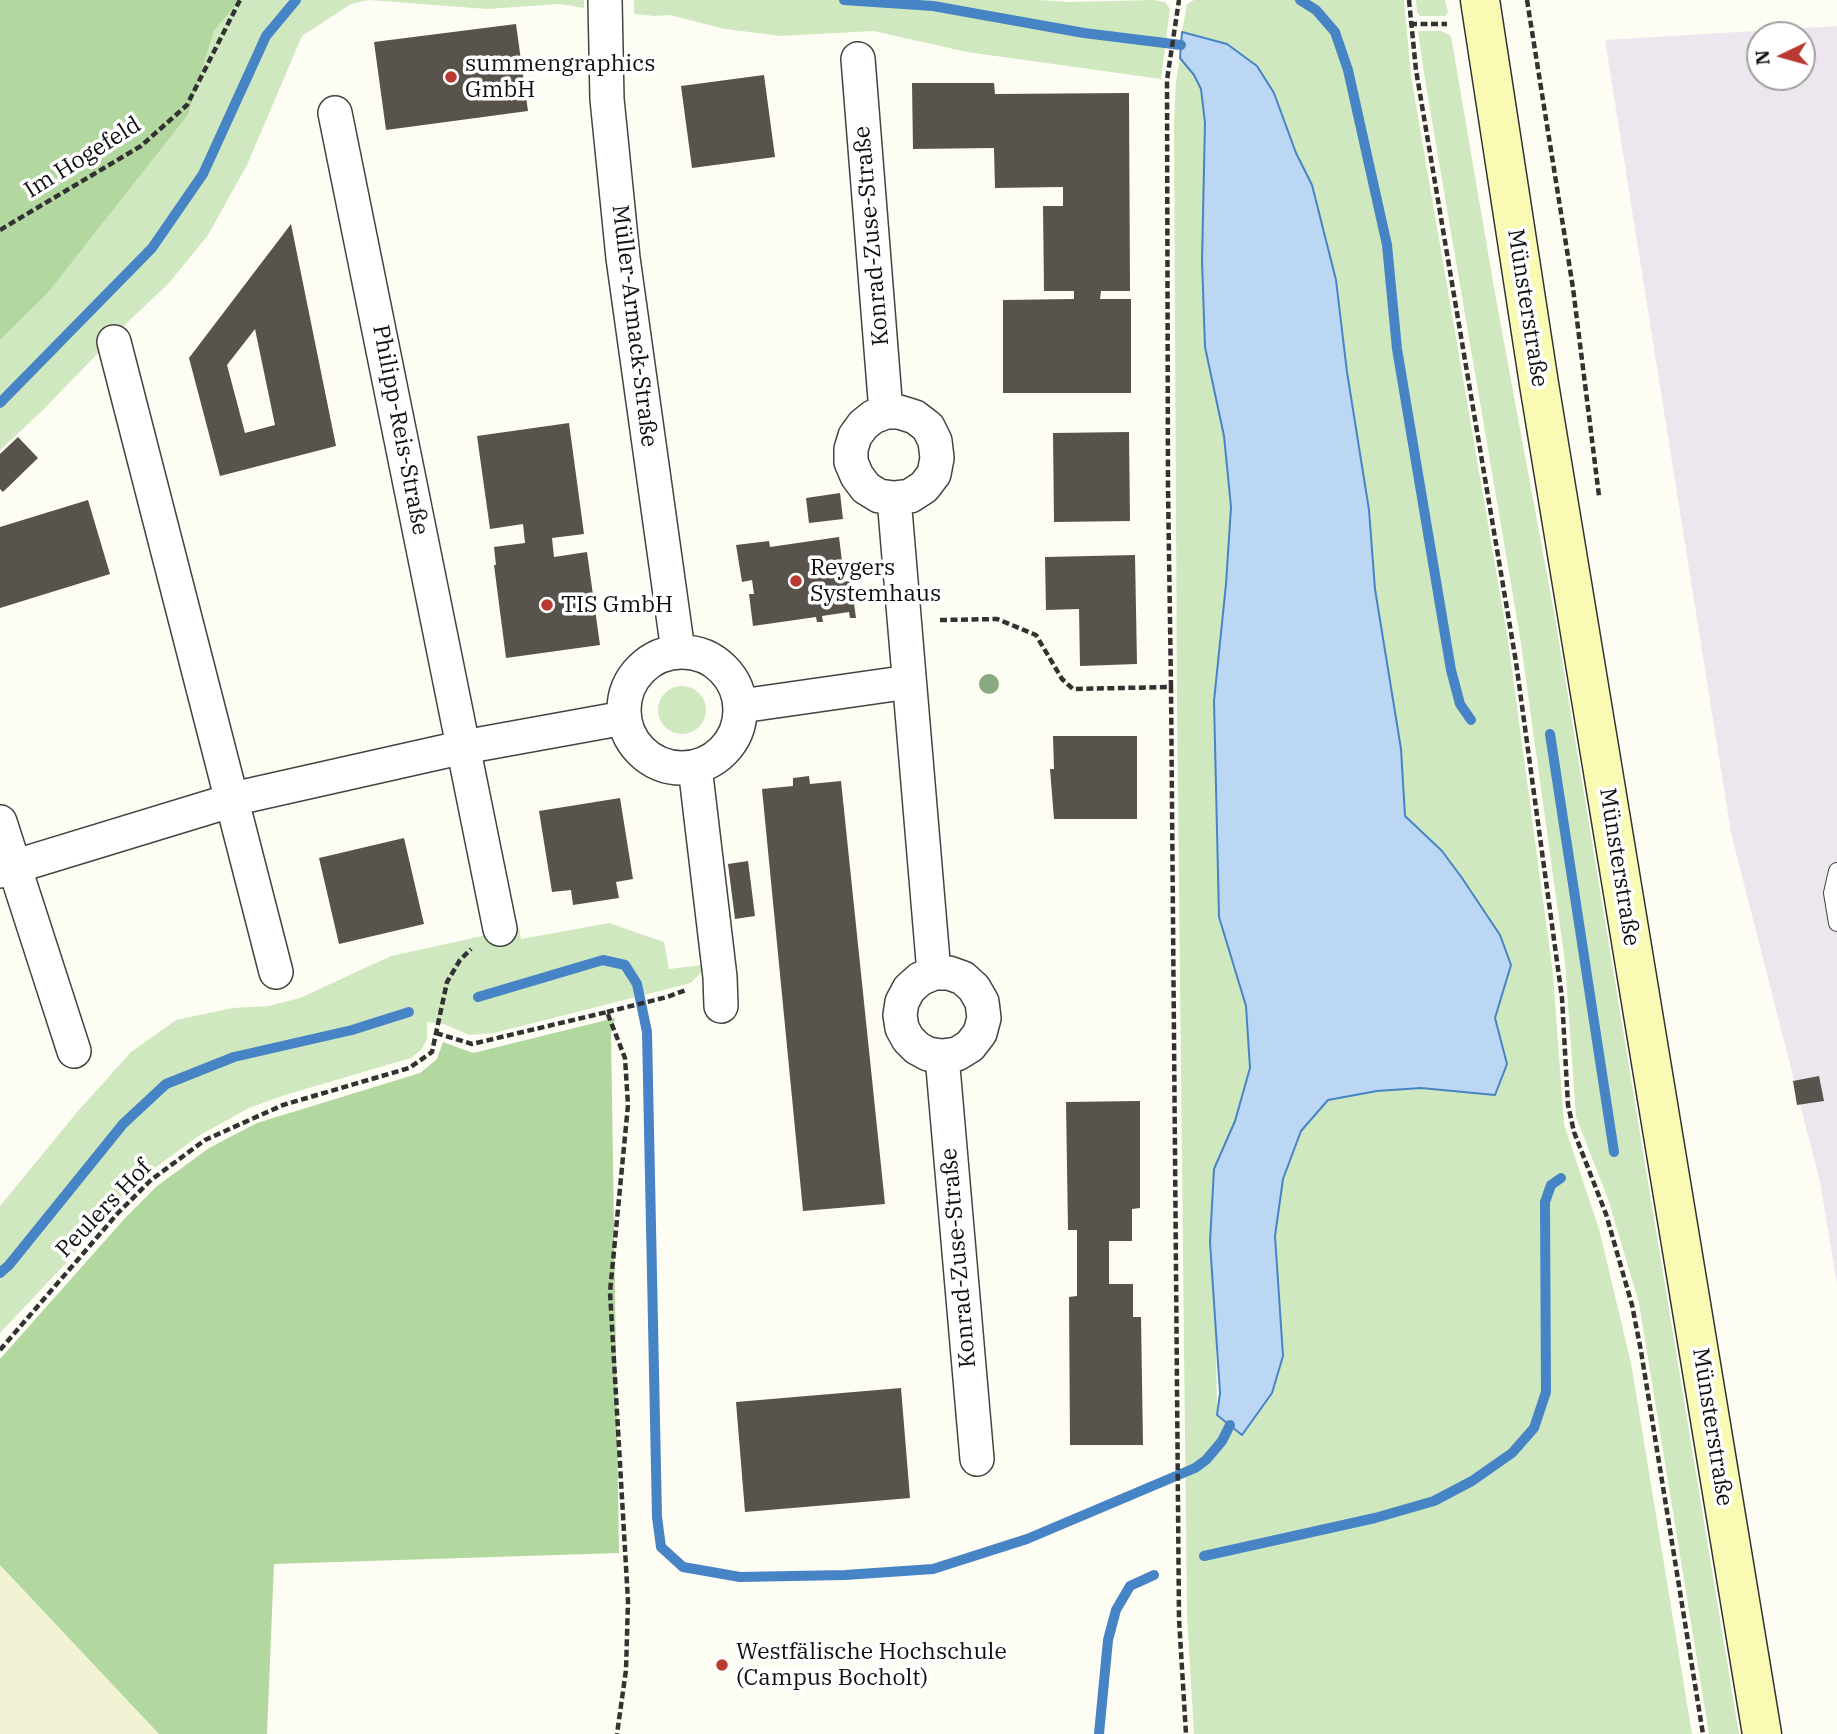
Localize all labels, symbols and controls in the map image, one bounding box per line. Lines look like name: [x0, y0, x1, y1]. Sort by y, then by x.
north arrow: [1746, 21, 1816, 91]
text: N: [1749, 49, 1775, 66]
place label: summengraphics GmbH: [465, 50, 655, 104]
marker: summengraphics GmbH: [443, 69, 459, 85]
street label: Im Hogefeld: [20, 111, 146, 205]
street label: Konrad-Zuse-Straße: [849, 125, 895, 347]
street label: Müller-Armack-Straße: [605, 203, 663, 449]
street label: Münsterstraße: [1501, 227, 1553, 389]
street label: Philipp-Reis-Straße: [366, 323, 434, 537]
place label: Reygers Systemhaus: [810, 554, 941, 608]
marker: Reygers Systemhaus: [788, 573, 804, 589]
place label: TIS GmbH: [561, 591, 673, 619]
marker: TIS GmbH: [539, 597, 555, 613]
street label: Münsterstraße: [1593, 786, 1645, 948]
street label: Konrad-Zuse-Straße: [936, 1147, 982, 1369]
street label: Peulers Hof: [51, 1154, 157, 1264]
street label: Münsterstraße: [1686, 1346, 1738, 1508]
place label: Westfälische Hochschule (Campus Bocholt): [736, 1638, 1007, 1692]
marker: Westfälische Hochschule (Campus Bocholt): [714, 1657, 730, 1673]

